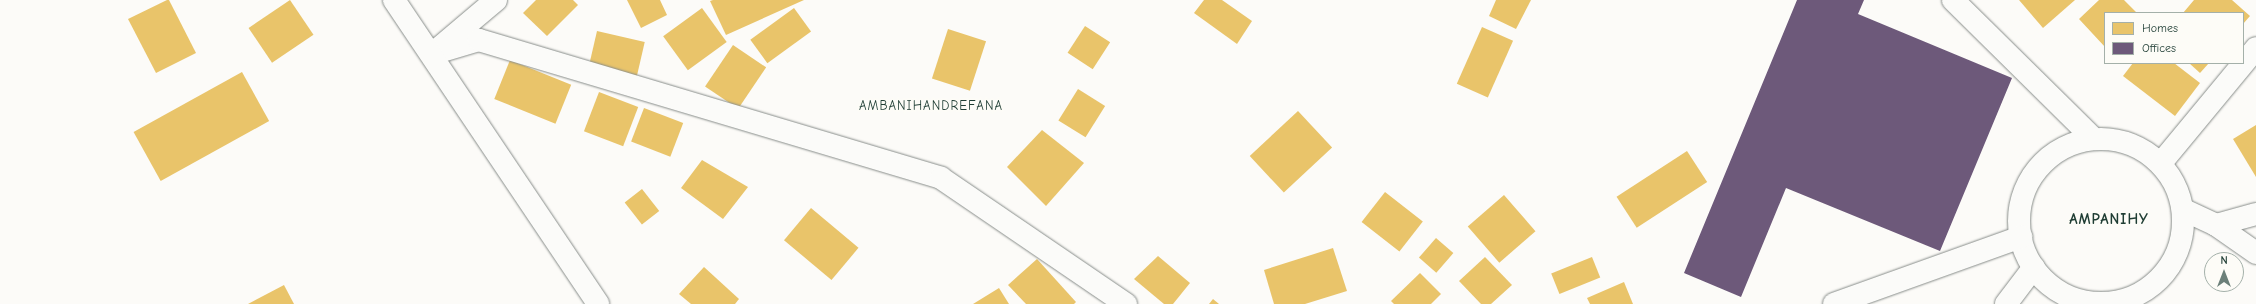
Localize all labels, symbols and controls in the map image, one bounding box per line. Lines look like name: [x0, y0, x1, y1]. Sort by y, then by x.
legend: [2104, 12, 2244, 64]
text: Homes: [2142, 21, 2178, 35]
text: Offices: [2142, 41, 2176, 55]
district label: AMBANIHANDREFANA: [859, 98, 1003, 114]
district label: AMPANIHY: [2069, 211, 2149, 229]
north arrow: [2204, 252, 2244, 292]
text: N: [2220, 254, 2228, 267]

